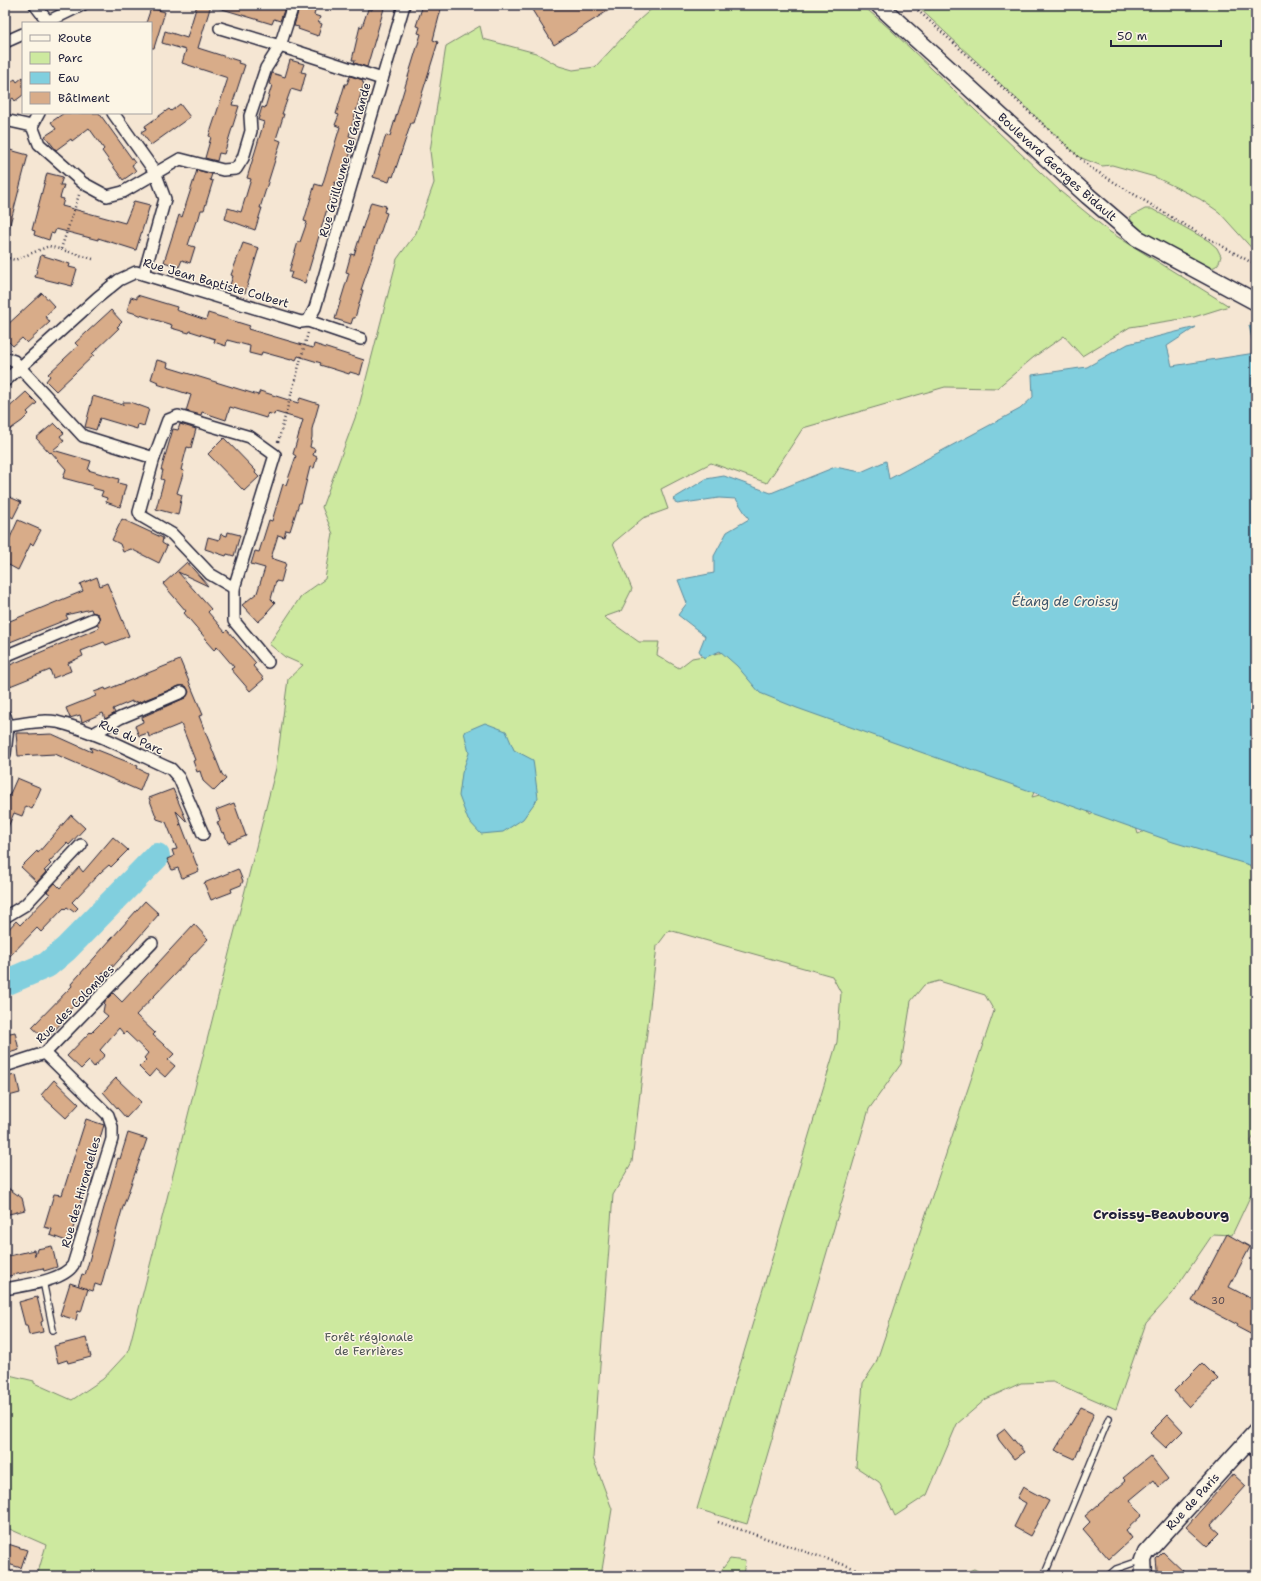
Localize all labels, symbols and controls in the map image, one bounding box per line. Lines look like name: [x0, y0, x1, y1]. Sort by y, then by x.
legend: [22, 22, 152, 114]
scale bar: [1111, 22, 1221, 48]
text: 50 m: [1117, 28, 1147, 44]
text: Route: [58, 30, 92, 46]
text: Parc: [58, 50, 83, 66]
text: Eau: [58, 70, 80, 86]
street label: Rue Guillaume de Garlande: [315, 81, 375, 239]
text: Bâtiment: [58, 90, 110, 106]
street label: Boulevard Georges Bidault: [994, 109, 1120, 225]
street label: Rue Jean Baptiste Colbert: [141, 254, 291, 312]
water label: Étang de Croissy: [1012, 592, 1118, 610]
street label: Rue du Parc: [96, 716, 166, 758]
street label: Rue des Colombes: [32, 961, 118, 1047]
street label: Rue des Hirondelles: [57, 1134, 105, 1250]
district label: Croissy-Beaubourg: [1093, 1205, 1229, 1223]
house number: 30: [1211, 1294, 1225, 1307]
park label: Forêt régionale de Ferrières: [325, 1329, 414, 1359]
street label: Rue de Paris: [1162, 1470, 1223, 1534]

